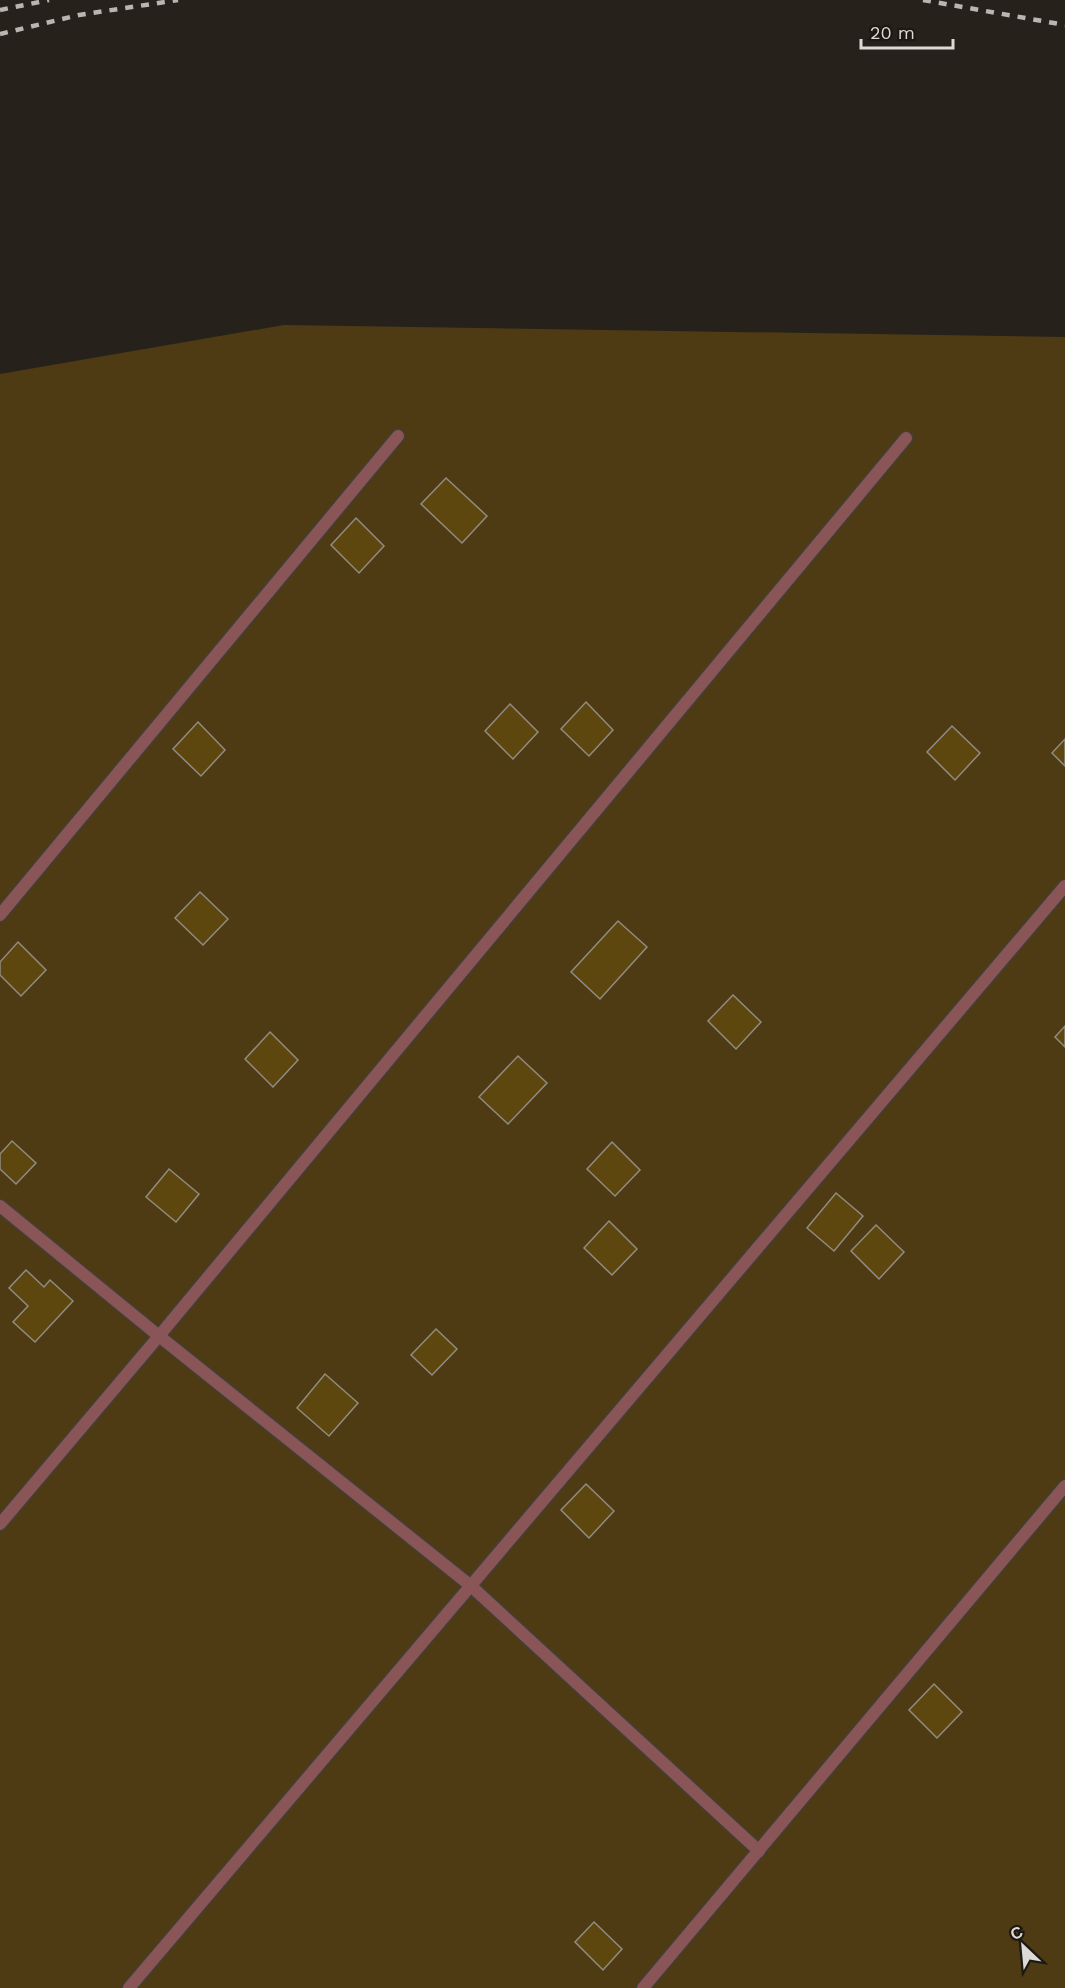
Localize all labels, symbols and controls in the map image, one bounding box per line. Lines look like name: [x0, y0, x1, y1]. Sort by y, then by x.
scale bar: [861, 12, 952, 50]
text: 20 m: [870, 22, 915, 43]
north arrow: [993, 1916, 1053, 1976]
text: С: [1007, 1922, 1026, 1944]

